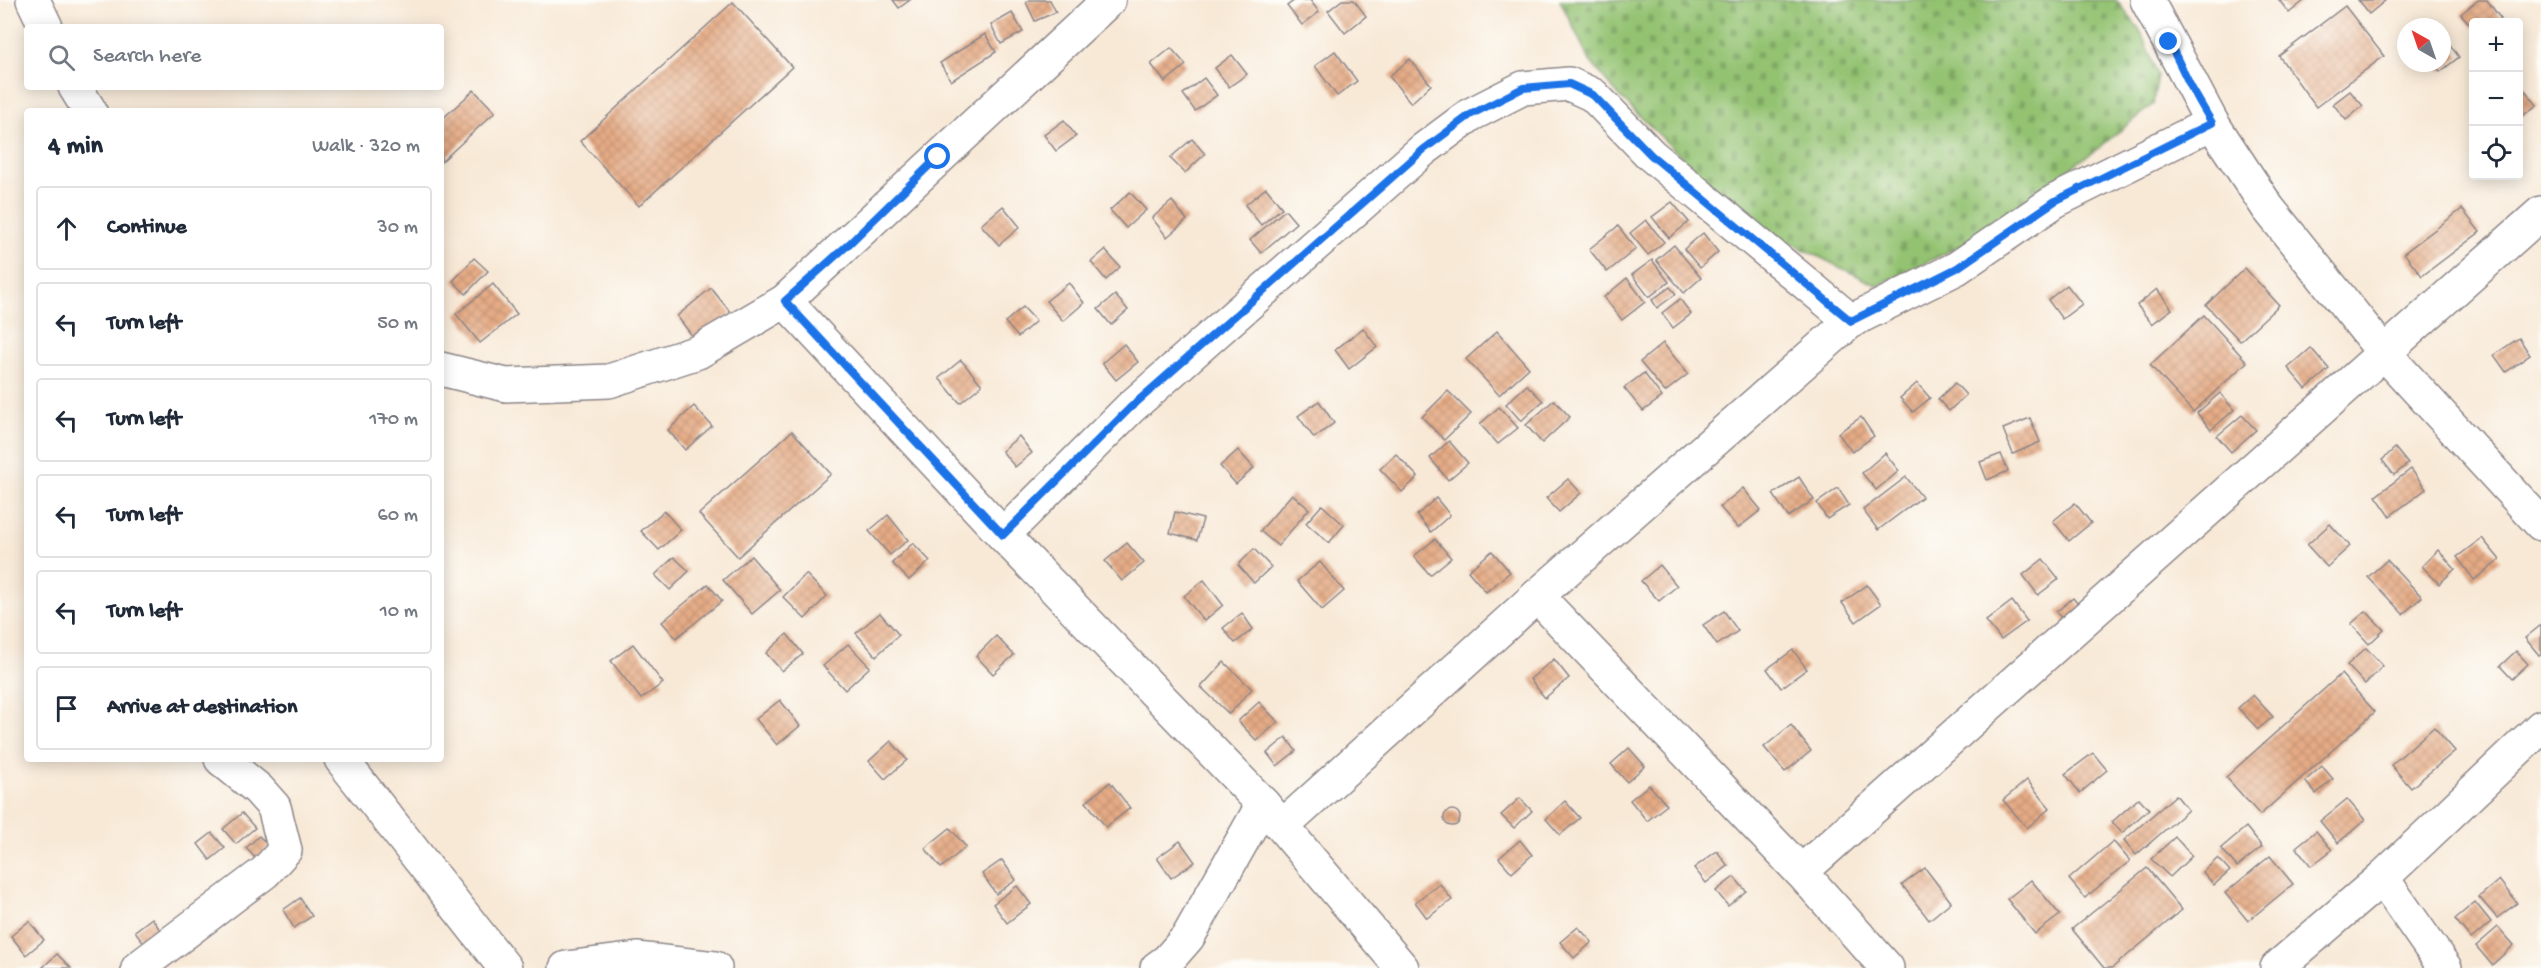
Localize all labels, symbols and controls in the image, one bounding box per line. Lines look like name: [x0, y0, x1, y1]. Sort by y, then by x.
north arrow: [2397, 18, 2451, 72]
map controls: [2469, 18, 2523, 180]
button: +: [2469, 18, 2523, 72]
search box: [24, 24, 444, 90]
route end: [2155, 28, 2181, 54]
icon: search: [45, 41, 78, 74]
text: Search here: [93, 44, 201, 70]
button: −: [2469, 72, 2523, 126]
button: locate: [2469, 126, 2523, 180]
text: 4 min: [48, 132, 103, 163]
text: Walk · 320 m: [312, 136, 420, 159]
route start: [924, 143, 950, 169]
icon: ahead: [50, 212, 83, 245]
text: Continue: [107, 215, 187, 241]
text: 30 m: [377, 217, 418, 240]
icon: left: [50, 308, 83, 341]
text: Turn left: [107, 311, 181, 337]
text: 50 m: [377, 313, 418, 336]
icon: left: [50, 404, 83, 437]
text: Turn left: [107, 407, 181, 433]
text: 170 m: [369, 409, 418, 432]
icon: left: [50, 500, 83, 533]
text: Turn left: [107, 503, 181, 529]
text: 60 m: [378, 505, 418, 528]
icon: left: [50, 596, 83, 629]
text: Turn left: [107, 599, 181, 625]
text: 10 m: [380, 601, 418, 624]
icon: arrive: [50, 692, 83, 725]
text: Arrive at destination: [107, 695, 297, 721]

